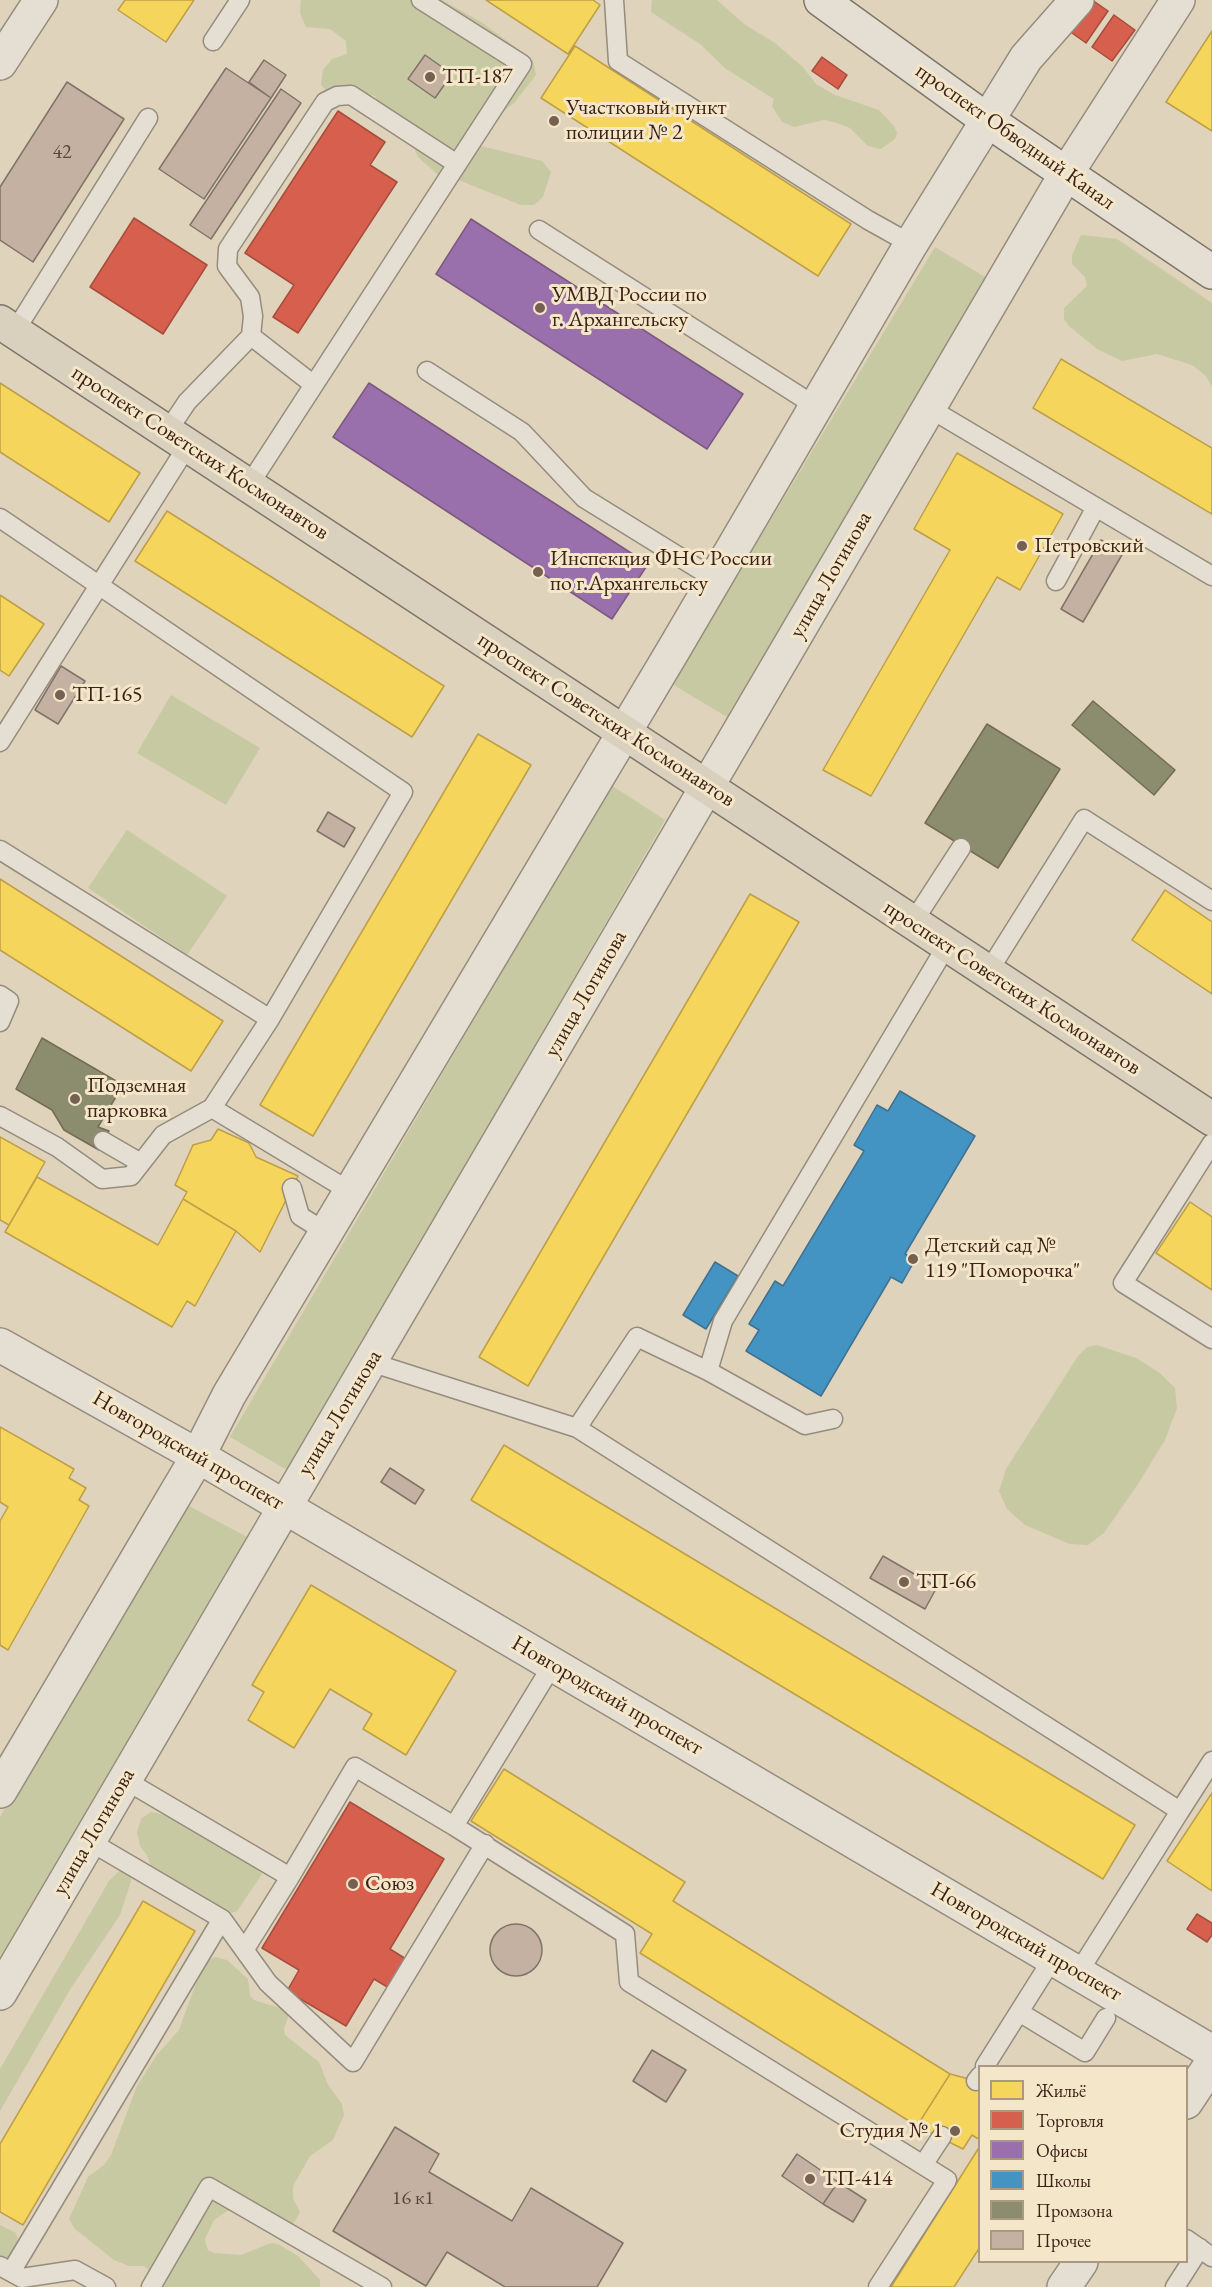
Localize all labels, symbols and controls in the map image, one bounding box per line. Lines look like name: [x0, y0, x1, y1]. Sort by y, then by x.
street label: проспект Обводный Канал: [910, 58, 1120, 216]
place label: ТП-187: [442, 64, 513, 90]
marker: ТП-187: [423, 70, 437, 84]
place label: Участковый пункт полиции № 2: [566, 95, 727, 146]
marker: Участковый пункт полиции № 2: [547, 114, 561, 128]
house number: 42: [52, 141, 72, 165]
place label: УМВД России по г. Архангельску: [552, 282, 707, 334]
marker: УМВД России по г. Архангельску: [533, 301, 547, 315]
street label: проспект Советских Космонавтов: [67, 360, 333, 546]
street label: улица Логинова: [784, 507, 878, 643]
place label: Петровский: [1034, 533, 1144, 559]
marker: Петровский: [1015, 539, 1029, 553]
place label: Инспекция ФНС России по г.Архангельску: [550, 546, 772, 598]
marker: Инспекция ФНС России по г.Архангельску: [531, 565, 545, 579]
street label: проспект Советских Космонавтов: [473, 627, 739, 813]
place label: ТП-165: [72, 682, 143, 708]
marker: ТП-165: [53, 688, 67, 702]
street label: проспект Советских Космонавтов: [879, 895, 1145, 1081]
street label: улица Логинова: [539, 926, 633, 1062]
place label: Подземная парковка: [87, 1073, 186, 1124]
marker: Подземная парковка: [68, 1092, 82, 1106]
place label: Детский сад № 119 "Поморочка": [925, 1233, 1080, 1284]
marker: Детский сад № 119 "Поморочка": [906, 1252, 920, 1266]
street label: улица Логинова: [292, 1345, 388, 1481]
street label: Новгородский проспект: [88, 1385, 288, 1517]
place label: ТП-66: [916, 1569, 976, 1595]
marker: ТП-66: [897, 1575, 911, 1589]
street label: Новгородский проспект: [507, 1630, 707, 1762]
street label: улица Логинова: [47, 1764, 141, 1900]
place label: Союз: [365, 1871, 414, 1897]
street label: Новгородский проспект: [926, 1876, 1126, 2008]
marker: Союз: [346, 1877, 360, 1891]
legend: [978, 2065, 1188, 2263]
text: Жильё: [1036, 2079, 1086, 2102]
text: Торговля: [1036, 2109, 1104, 2132]
place label: Студия № 1: [839, 2118, 943, 2144]
marker: Студия № 1: [948, 2124, 962, 2138]
text: Офисы: [1036, 2139, 1088, 2162]
place label: ТП-414: [822, 2166, 893, 2192]
text: Школы: [1036, 2169, 1091, 2192]
marker: ТП-414: [803, 2172, 817, 2186]
house number: 16 к1: [392, 2187, 434, 2211]
text: Промзона: [1036, 2199, 1113, 2222]
text: Прочее: [1036, 2229, 1091, 2252]

